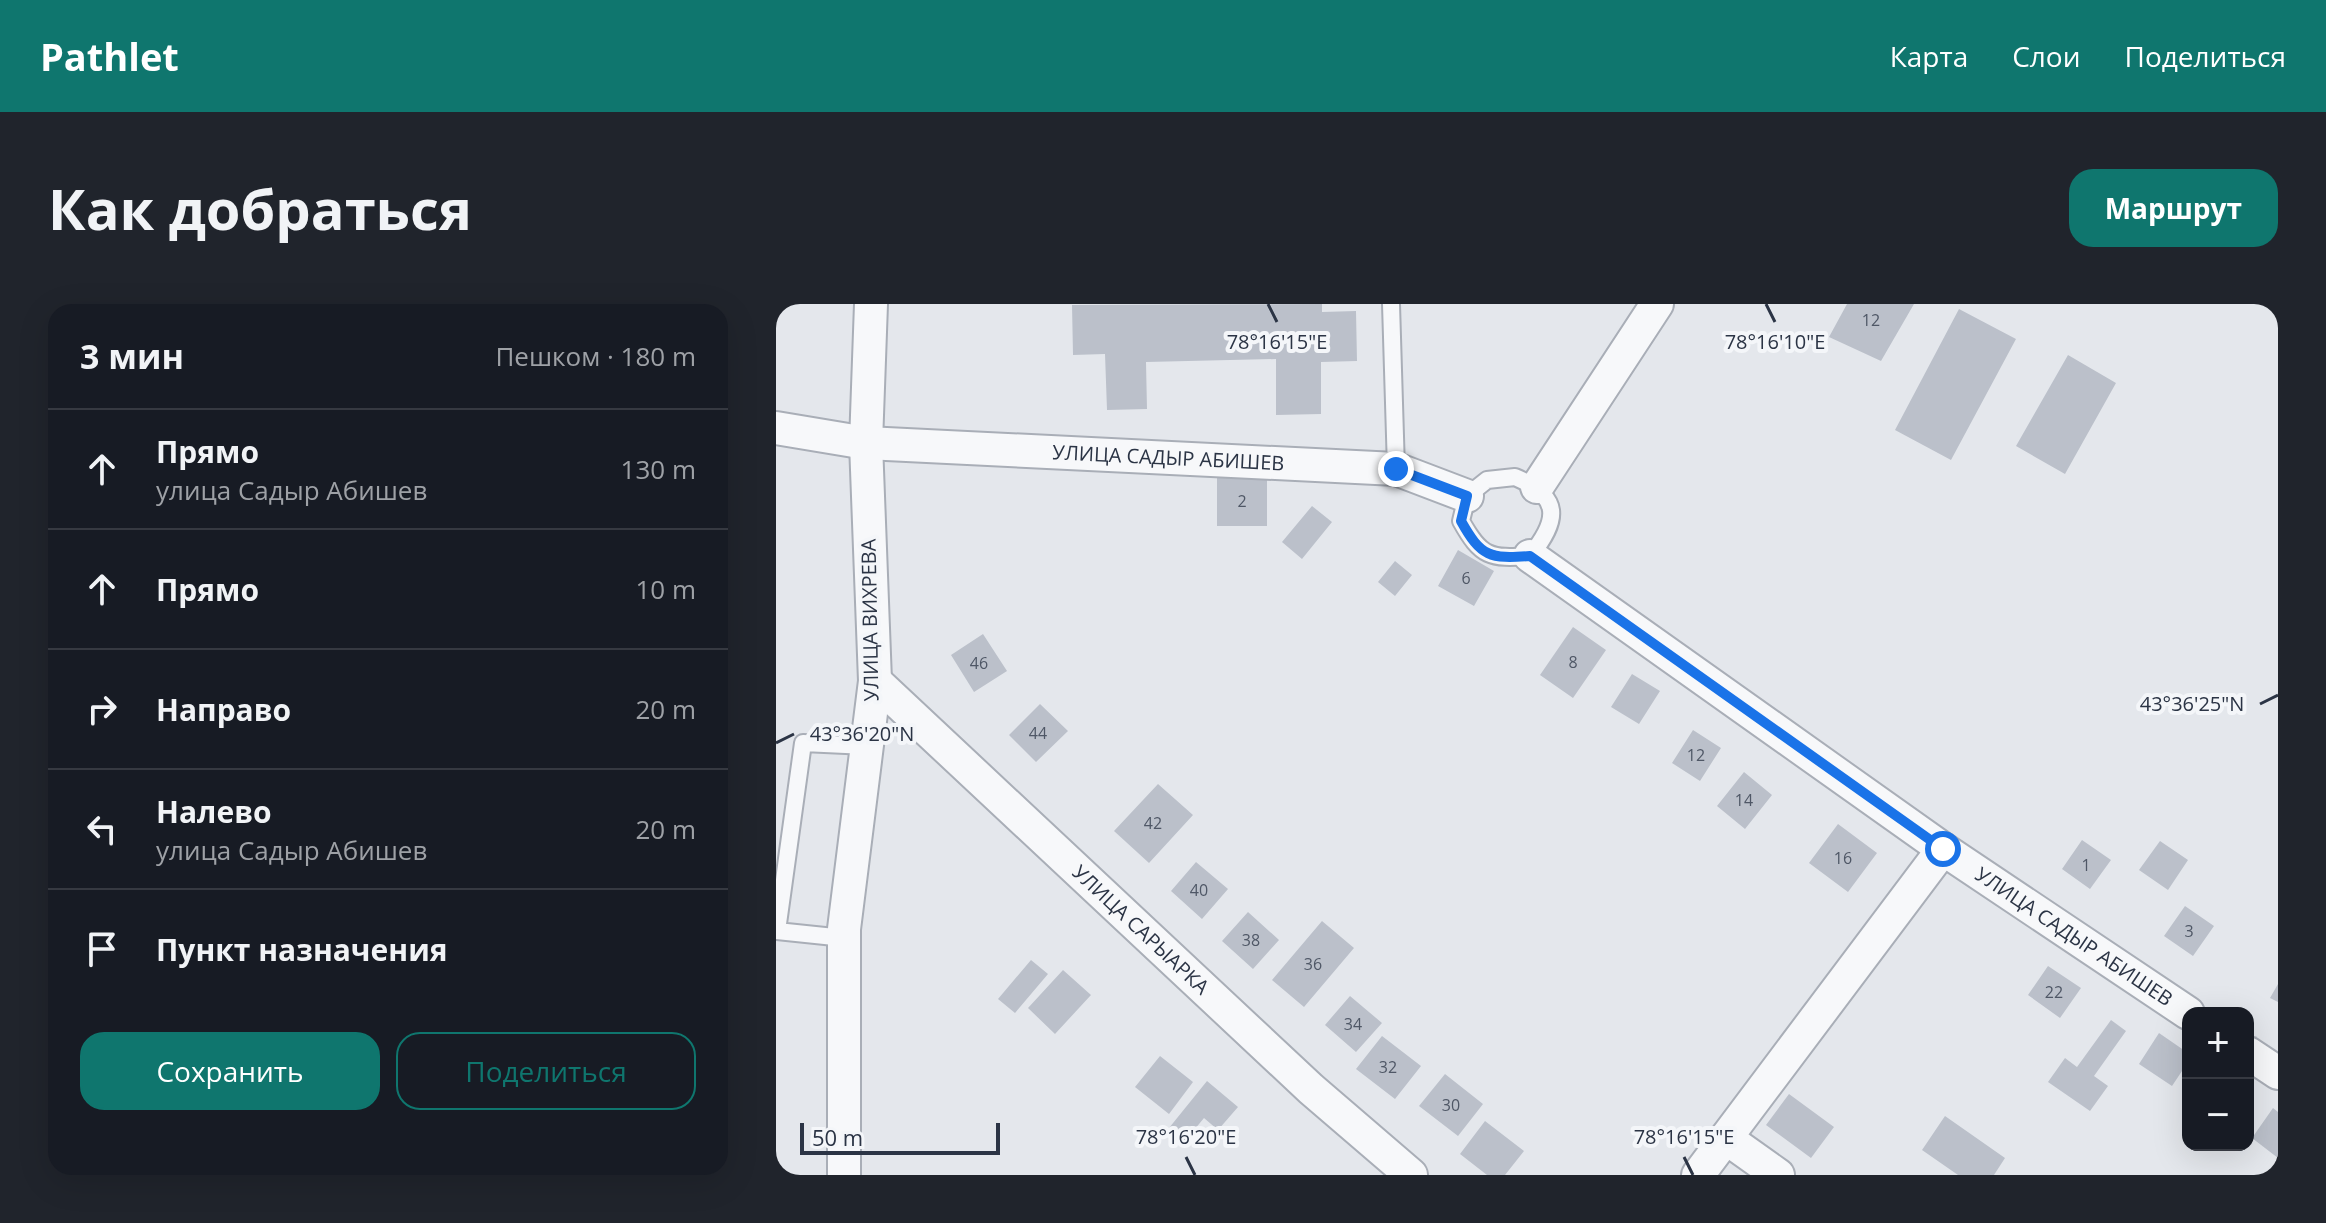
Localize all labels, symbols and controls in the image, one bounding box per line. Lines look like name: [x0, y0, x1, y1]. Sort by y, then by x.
text: Pathlet: [40, 30, 179, 82]
text: Карта: [1890, 37, 1968, 75]
text: Слои: [2012, 37, 2081, 75]
text: Поделиться: [2125, 37, 2286, 75]
button: Маршрут: [2069, 169, 2278, 247]
text: Как добраться: [48, 170, 472, 246]
house number: 12: [1862, 309, 1880, 331]
text: 78°16'15"E: [1227, 328, 1327, 355]
text: 78°16'10"E: [1725, 328, 1825, 355]
text: 3 мин: [80, 333, 184, 379]
text: Пешком · 180 m: [495, 338, 696, 374]
text: Прямо: [156, 431, 259, 472]
street label: УЛИЦА САДЫР АБИШЕВ: [1052, 438, 1285, 477]
icon: ahead: [80, 447, 124, 491]
text: 130 m: [621, 451, 696, 487]
route end: [1378, 451, 1414, 487]
text: улица Садыр Абишев: [156, 472, 427, 508]
house number: 2: [1237, 490, 1247, 512]
street label: УЛИЦА ВИХРЕВА: [855, 538, 884, 702]
icon: ahead: [80, 567, 124, 611]
house number: 6: [1461, 567, 1471, 589]
text: Прямо: [156, 569, 259, 610]
text: 10 m: [635, 571, 696, 607]
house number: 8: [1568, 651, 1578, 673]
house number: 46: [970, 652, 988, 674]
icon: right: [80, 687, 124, 731]
text: Направо: [156, 689, 291, 730]
text: 43°36'25"N: [2140, 690, 2244, 717]
text: 20 m: [635, 691, 696, 727]
text: 43°36'20"N: [810, 720, 914, 747]
house number: 44: [1029, 722, 1047, 744]
house number: 12: [1687, 744, 1705, 766]
house number: 14: [1735, 789, 1753, 811]
text: Налево: [156, 791, 272, 832]
icon: left: [80, 807, 124, 851]
text: 20 m: [635, 811, 696, 847]
house number: 42: [1144, 812, 1162, 834]
route start: [1925, 831, 1961, 867]
text: улица Садыр Абишев: [156, 832, 427, 868]
house number: 16: [1834, 847, 1852, 869]
house number: 1: [2081, 854, 2091, 876]
street label: УЛИЦА САРЫАРКА: [1067, 859, 1216, 1000]
street label: УЛИЦА САДЫР АБИШЕВ: [1970, 860, 2178, 1012]
house number: 40: [1190, 879, 1208, 901]
house number: 3: [2184, 920, 2194, 942]
icon: arrive: [80, 927, 124, 971]
text: Пункт назначения: [156, 929, 448, 970]
house number: 38: [1242, 929, 1260, 951]
house number: 36: [1304, 953, 1322, 975]
house number: 22: [2045, 981, 2063, 1003]
map controls: [2182, 1007, 2254, 1151]
button: +: [2182, 1007, 2254, 1079]
house number: 34: [1344, 1013, 1362, 1035]
button: Сохранить: [80, 1032, 380, 1110]
button: Поделиться: [396, 1032, 696, 1110]
house number: 32: [1379, 1056, 1397, 1078]
button: −: [2182, 1079, 2254, 1151]
house number: 30: [1442, 1094, 1460, 1116]
scale bar: [800, 1119, 1000, 1155]
text: 50 m: [812, 1122, 863, 1152]
text: 78°16'20"E: [1136, 1123, 1236, 1150]
text: 78°16'15"E: [1634, 1123, 1734, 1150]

